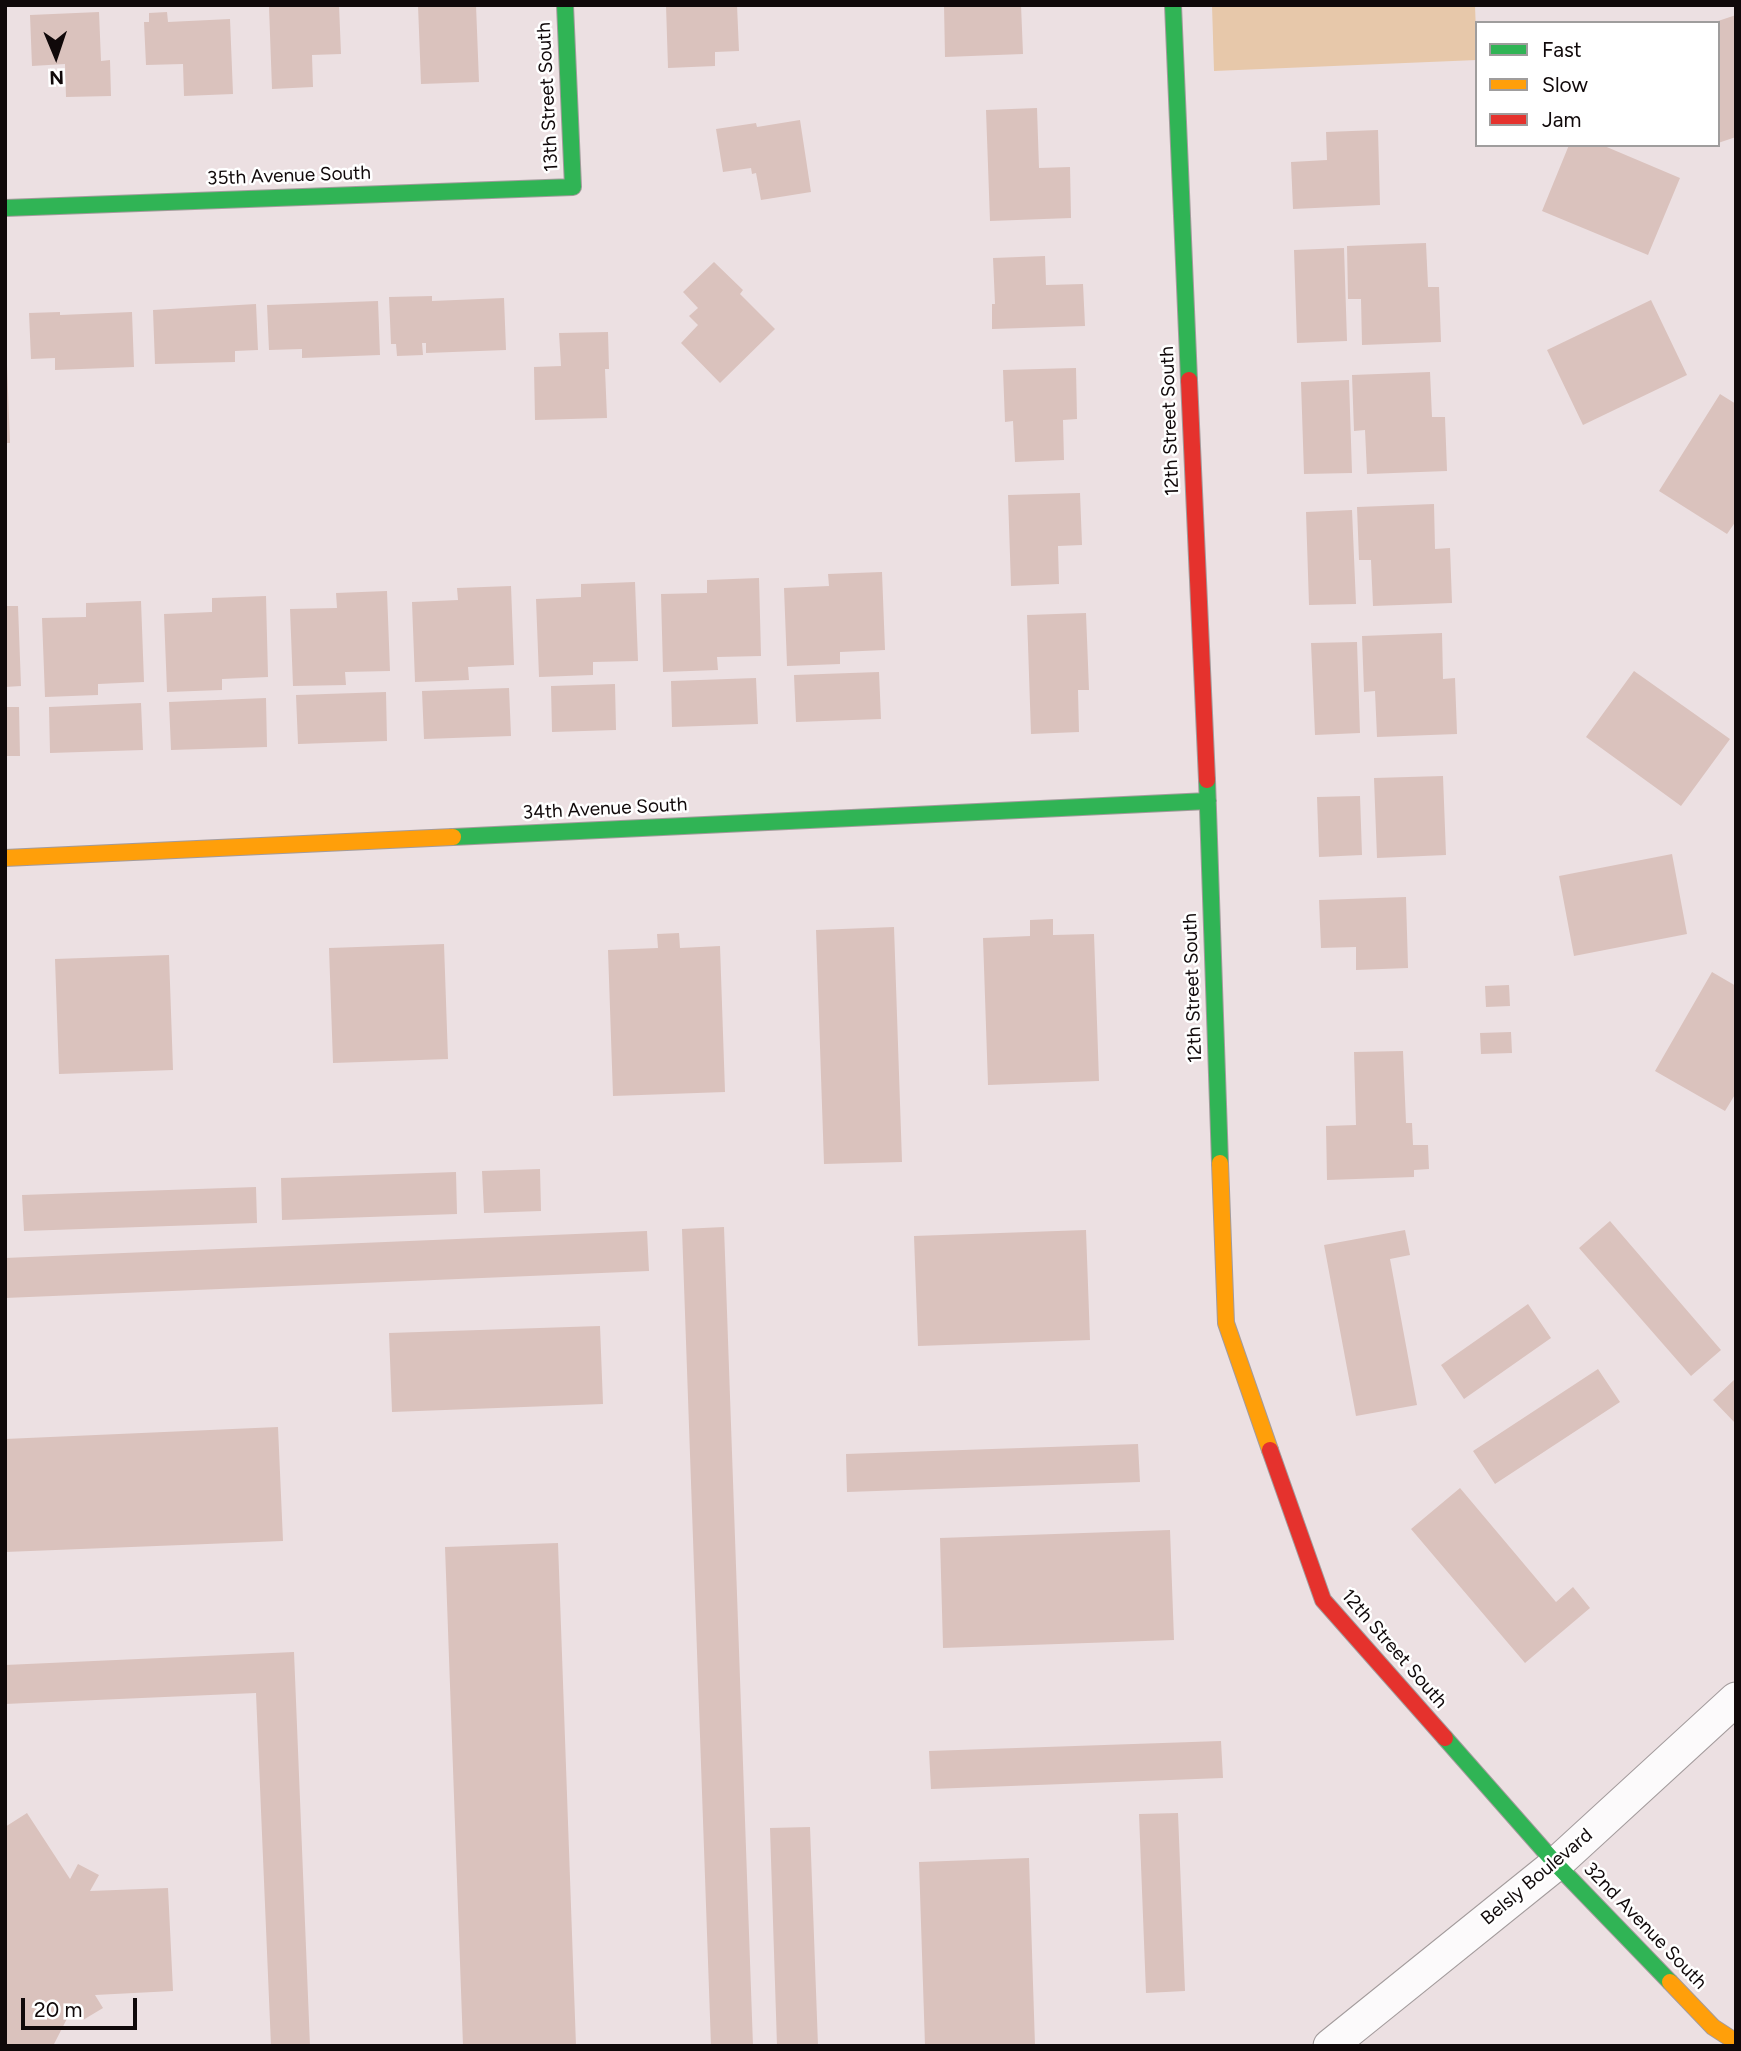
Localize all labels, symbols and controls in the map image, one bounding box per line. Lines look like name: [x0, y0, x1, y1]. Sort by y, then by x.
north arrow: [21, 21, 91, 91]
legend: [1475, 21, 1720, 147]
street label: 13th Street South: [533, 22, 563, 172]
text: Fast: [1542, 37, 1582, 62]
text: N: [49, 66, 64, 89]
text: Slow: [1542, 72, 1588, 97]
text: Jam: [1542, 107, 1581, 132]
street label: 35th Avenue South: [207, 162, 371, 190]
street label: 12th Street South: [1156, 346, 1184, 496]
street label: 34th Avenue South: [522, 793, 688, 825]
street label: 12th Street South: [1179, 913, 1207, 1063]
street label: 12th Street South: [1336, 1585, 1452, 1713]
street label: Belsly Boulevard: [1477, 1824, 1597, 1930]
street label: 32nd Avenue South: [1579, 1858, 1711, 1994]
scale bar: [24, 1984, 140, 2028]
text: 20 m: [34, 1997, 82, 2022]

